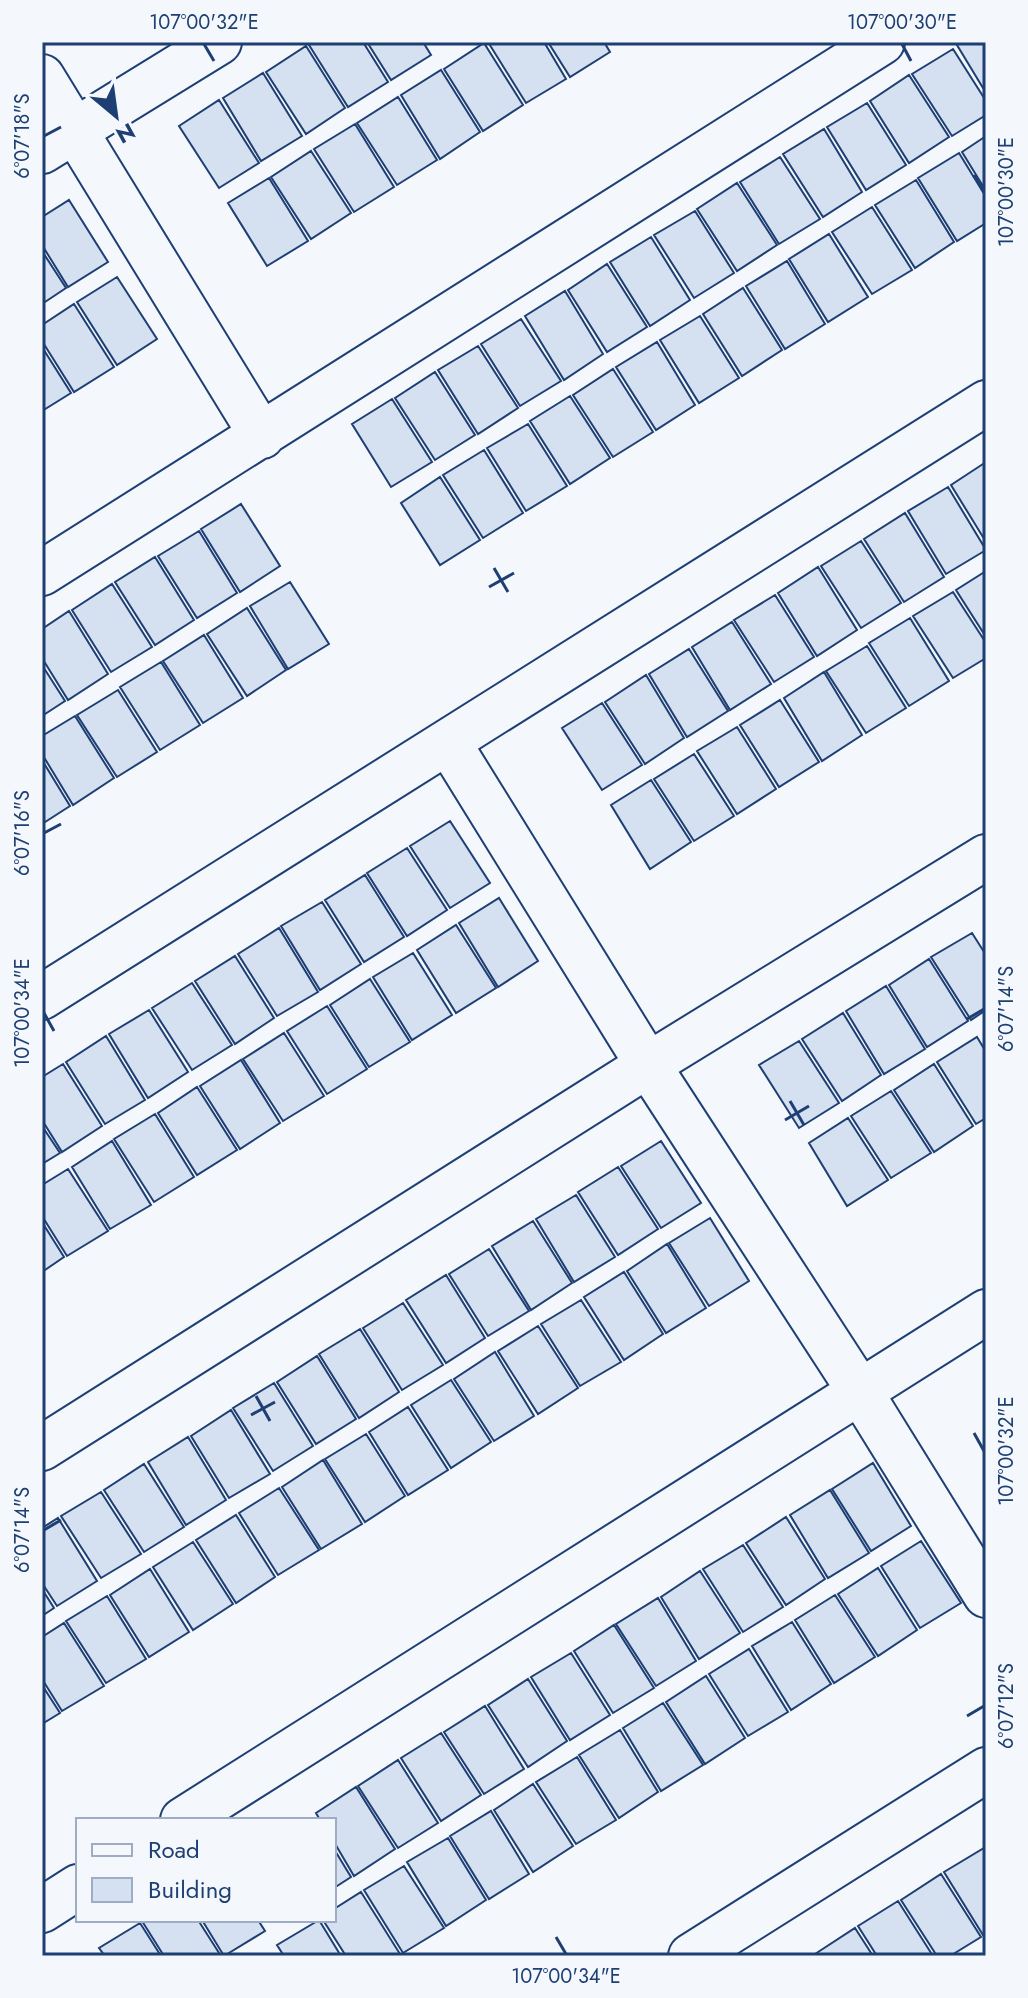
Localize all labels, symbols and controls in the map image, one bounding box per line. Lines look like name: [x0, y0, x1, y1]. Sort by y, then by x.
text: 107°00'32"E: [149, 8, 259, 37]
text: 107°00'30"E: [847, 8, 957, 37]
north arrow: [76, 76, 156, 156]
text: 6°07'18"S: [8, 93, 37, 179]
text: N: [110, 115, 141, 152]
text: 107°00'30"E: [992, 137, 1021, 247]
text: 6°07'16"S: [8, 790, 37, 876]
text: 107°00'34"E: [8, 958, 37, 1068]
text: 6°07'14"S: [992, 966, 1021, 1052]
text: 107°00'32"E: [992, 1396, 1021, 1506]
text: 6°07'14"S: [8, 1487, 37, 1573]
text: 6°07'12"S: [992, 1663, 1021, 1749]
legend: [76, 1818, 336, 1922]
text: Road: [148, 1832, 200, 1867]
text: Building: [148, 1872, 232, 1907]
text: 107°00'34"E: [511, 1962, 621, 1991]

